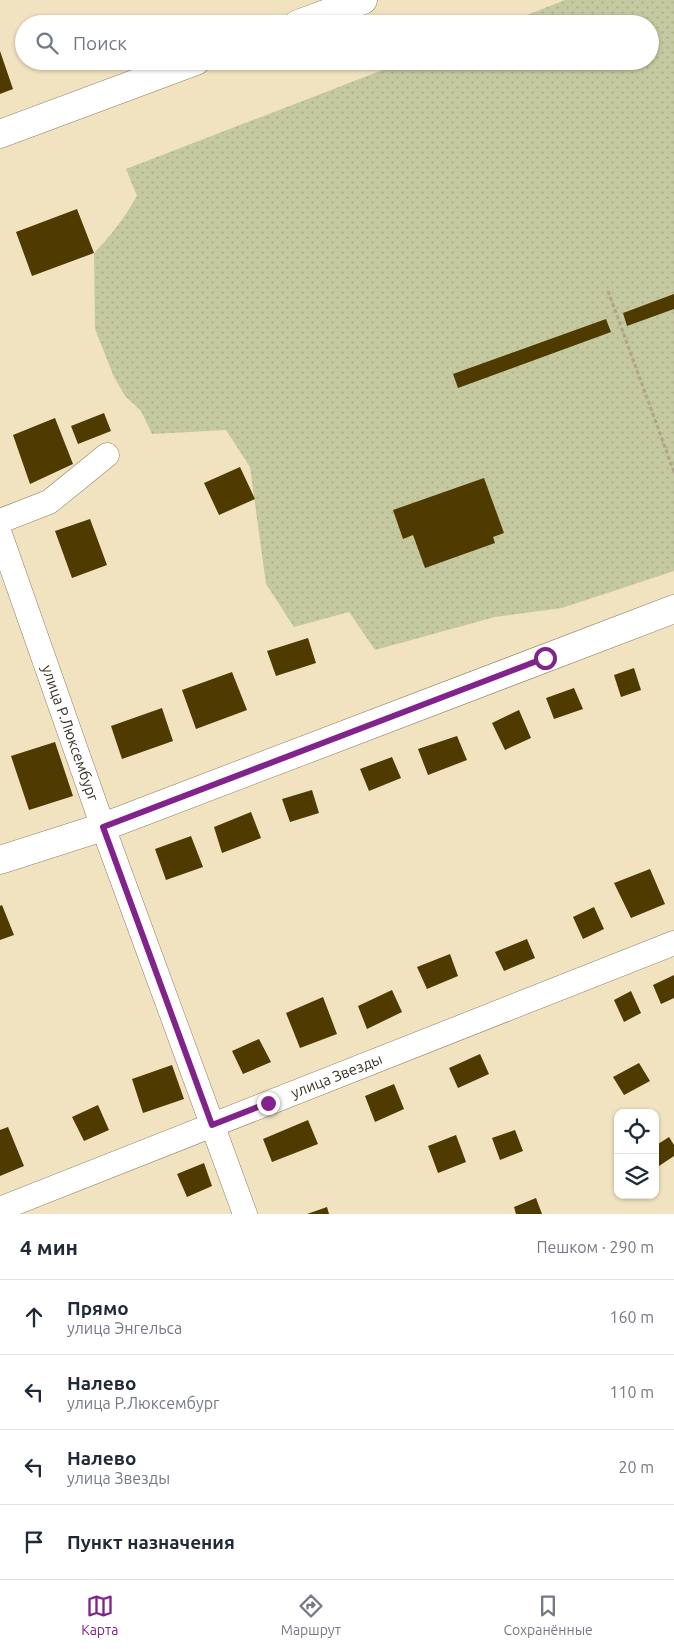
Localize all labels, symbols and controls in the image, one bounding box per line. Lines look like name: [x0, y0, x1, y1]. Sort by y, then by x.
search box: [15, 15, 659, 70]
icon: search: [33, 29, 61, 57]
text: Поиск: [73, 32, 127, 54]
route start: [534, 647, 557, 670]
street label: улица Р.Люксембург: [39, 663, 102, 803]
street label: улица Звезды: [288, 1050, 385, 1101]
route end: [257, 1092, 280, 1115]
map controls: [614, 1109, 659, 1199]
button: locate: [614, 1109, 659, 1154]
button: layers: [614, 1154, 659, 1199]
text: 4 мин: [20, 1235, 78, 1259]
text: Пешком · 290 m: [536, 1238, 654, 1256]
text: Прямо: [67, 1297, 129, 1319]
icon: ahead: [20, 1303, 48, 1331]
text: 160 m: [609, 1308, 654, 1326]
text: улица Энгельса: [67, 1319, 182, 1337]
text: Налево: [67, 1372, 136, 1394]
icon: left: [20, 1378, 48, 1406]
text: 110 m: [609, 1383, 654, 1401]
text: улица Р.Люксембург: [67, 1394, 219, 1412]
text: Налево: [67, 1447, 136, 1469]
icon: left: [20, 1453, 48, 1481]
text: 20 m: [618, 1458, 654, 1476]
text: улица Звезды: [67, 1469, 170, 1487]
icon: arrive: [20, 1528, 48, 1556]
text: Пункт назначения: [67, 1531, 235, 1553]
tab: Карта: [81, 1592, 118, 1638]
tab: Маршрут: [281, 1592, 341, 1638]
tab: Сохранённые: [503, 1592, 593, 1638]

